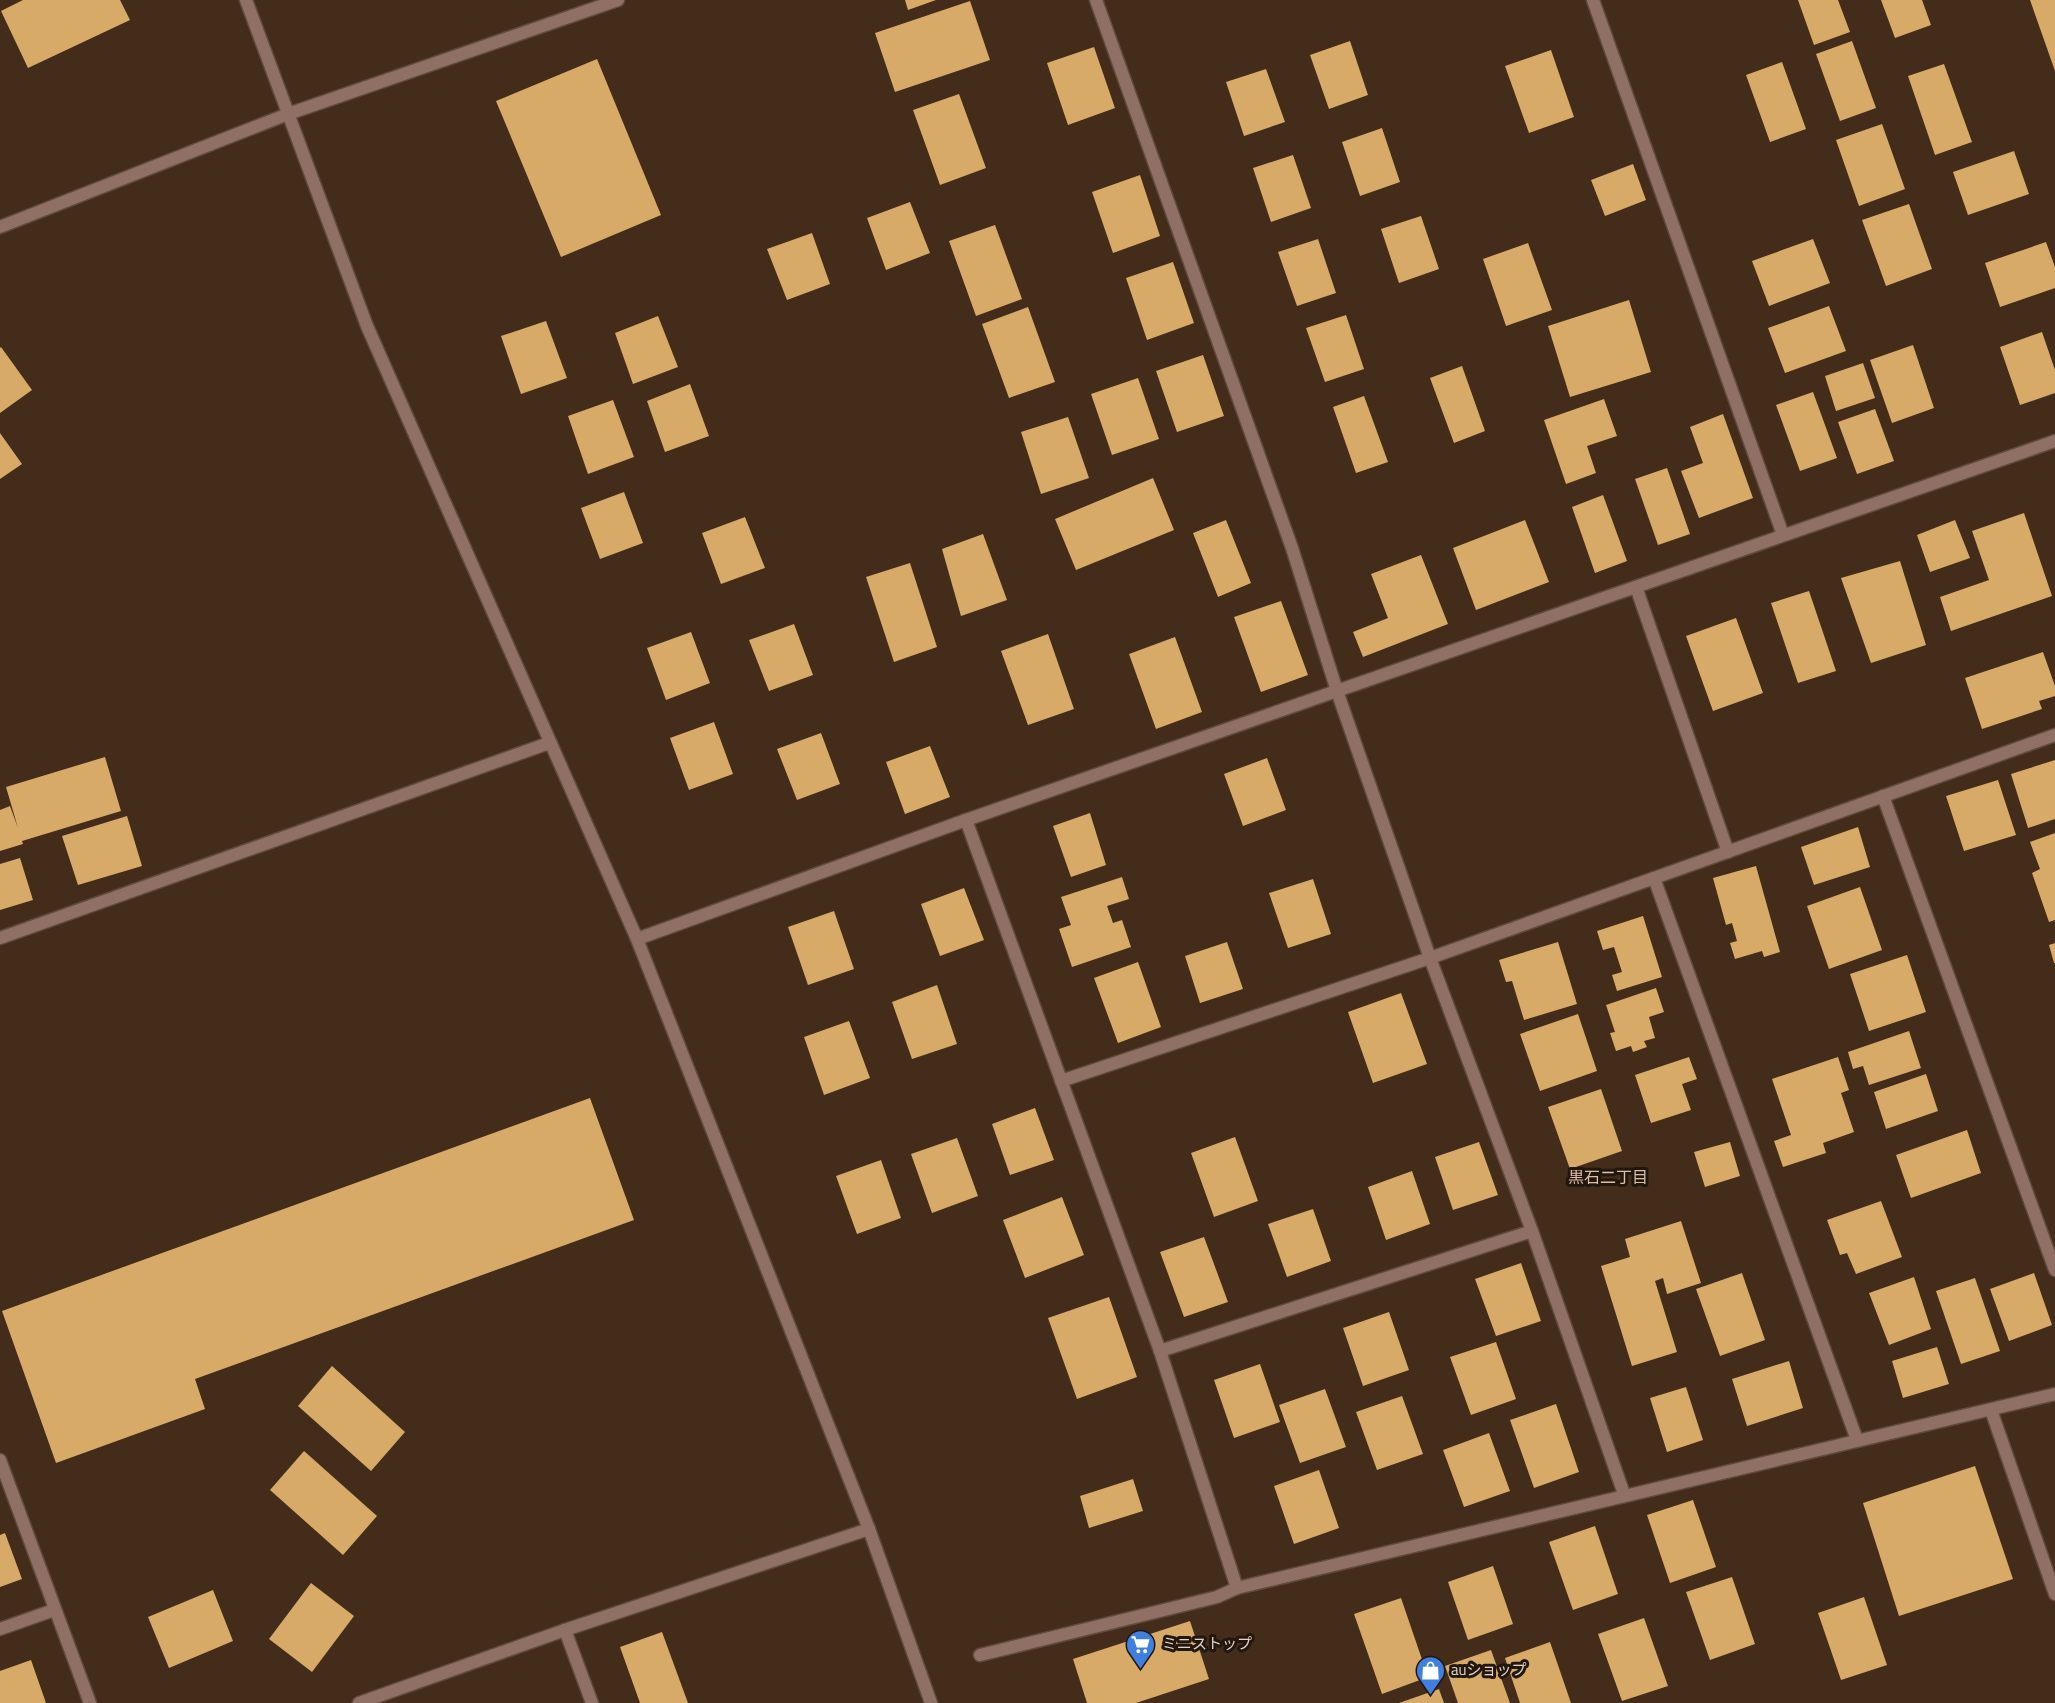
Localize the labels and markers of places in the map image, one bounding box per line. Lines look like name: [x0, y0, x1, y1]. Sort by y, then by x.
supermarket icon: ミニストップ: [1125, 1628, 1157, 1670]
place label: ミニストップ: [1162, 1632, 1252, 1655]
shop icon: auショップ: [1414, 1654, 1446, 1696]
place label: auショップ: [1451, 1658, 1526, 1681]

